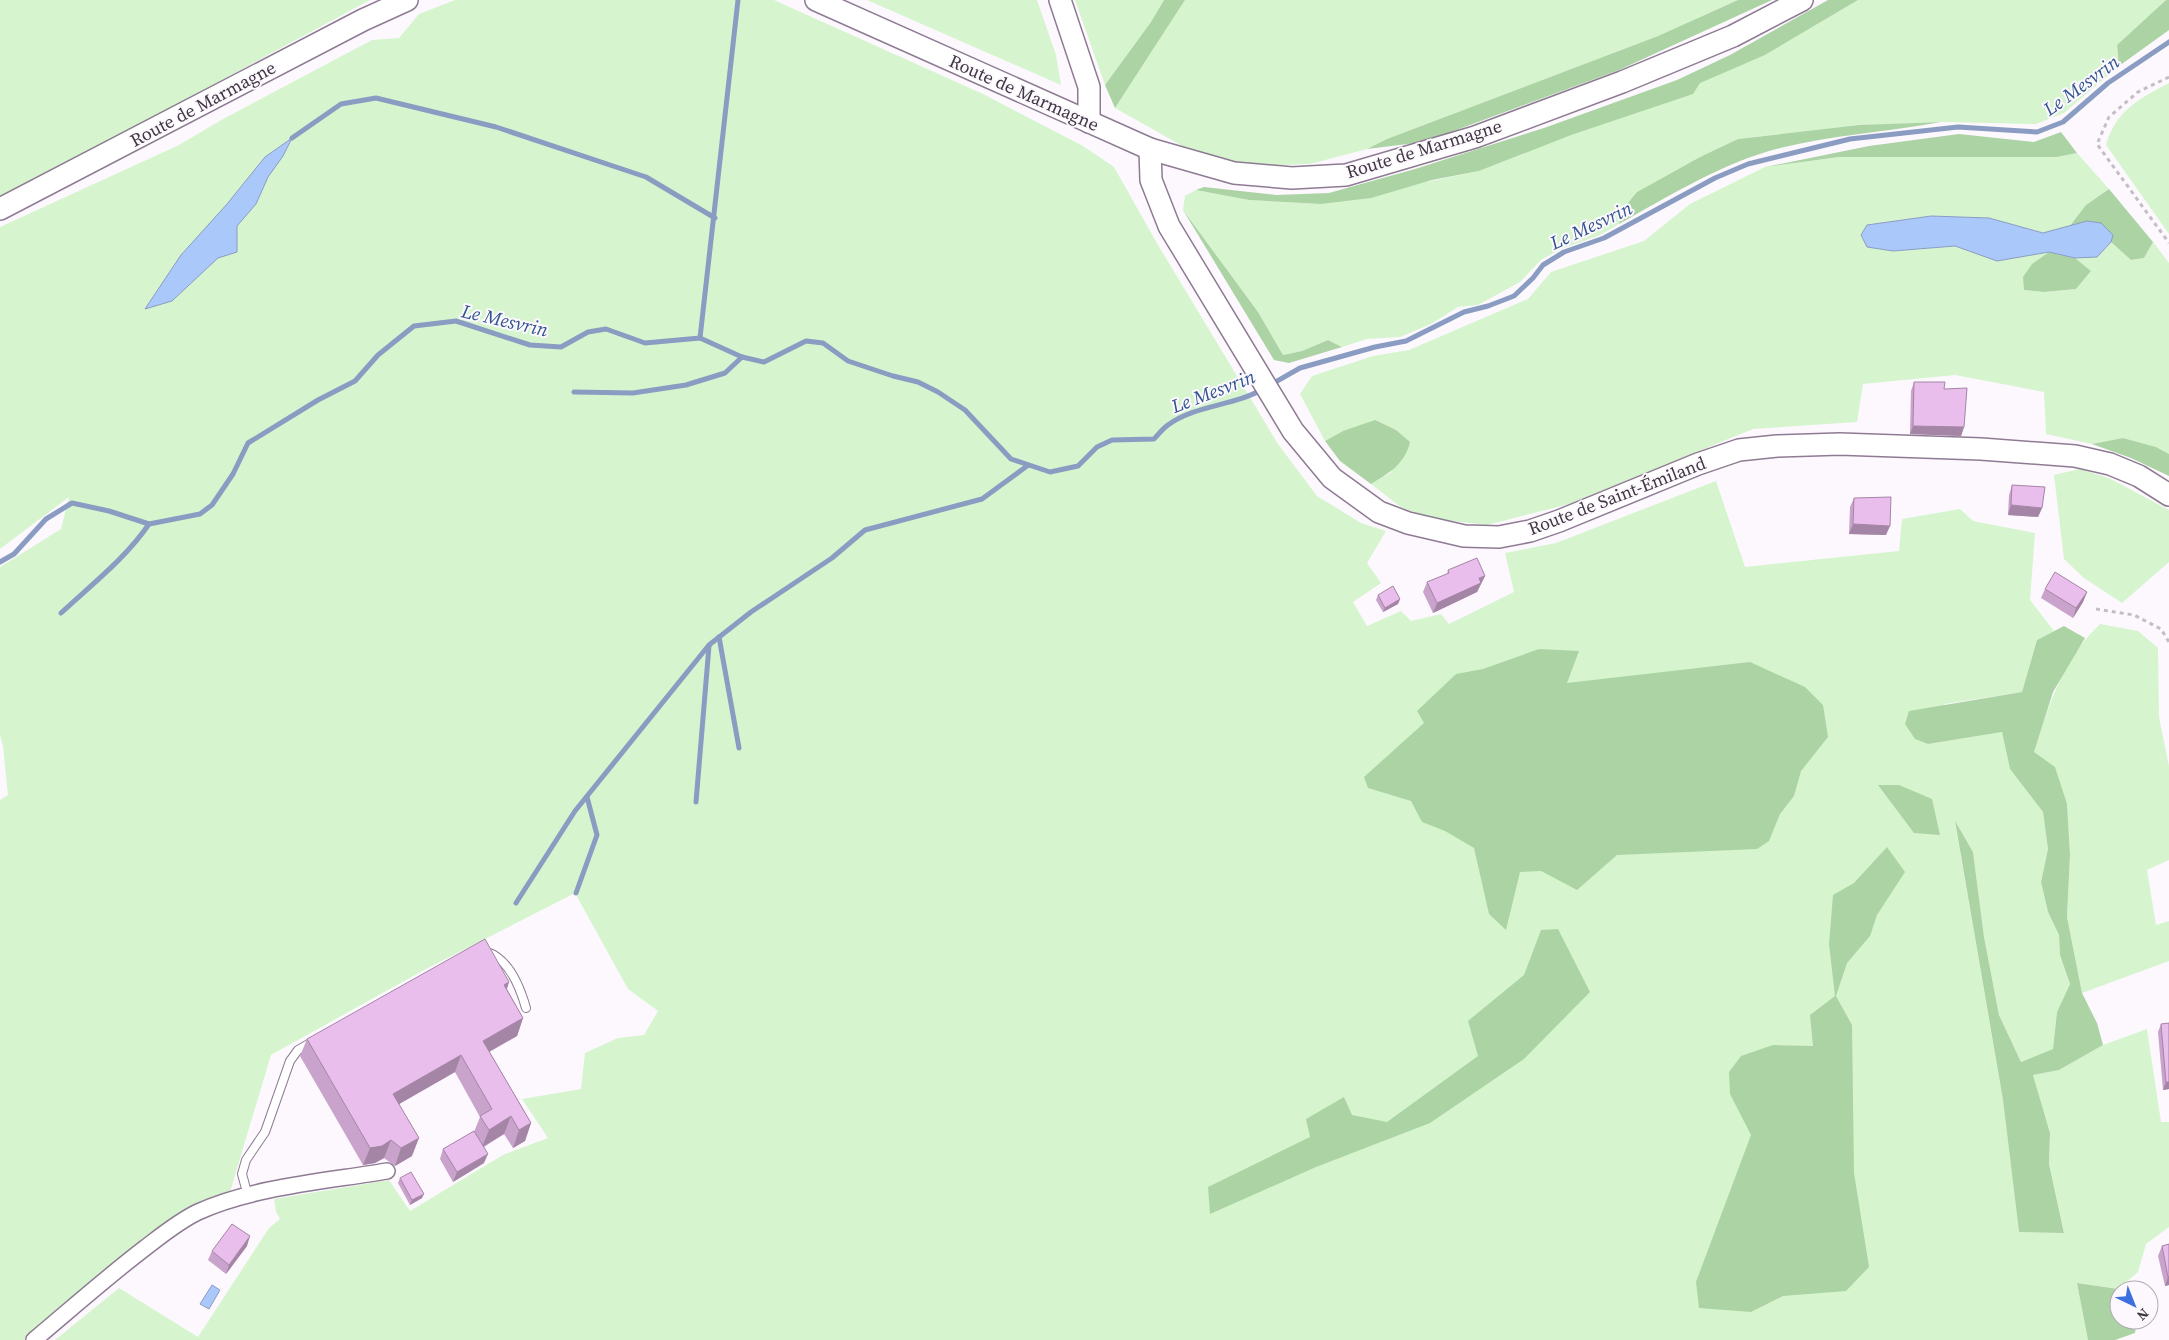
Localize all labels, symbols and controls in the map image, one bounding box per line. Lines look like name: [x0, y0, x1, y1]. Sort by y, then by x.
street label: Route de Marmagne: [945, 48, 1103, 137]
water label: Le Mesvrin: [2037, 48, 2124, 122]
street label: Route de Marmagne: [126, 55, 280, 153]
street label: Route de Marmagne: [1343, 113, 1505, 184]
water label: Le Mesvrin: [1545, 195, 1637, 256]
water label: Le Mesvrin: [458, 297, 551, 343]
water label: Le Mesvrin: [1166, 363, 1259, 419]
street label: Route de Saint-Émiland: [1524, 450, 1709, 541]
north arrow: [2109, 1280, 2159, 1330]
text: N: [2132, 1304, 2153, 1325]

